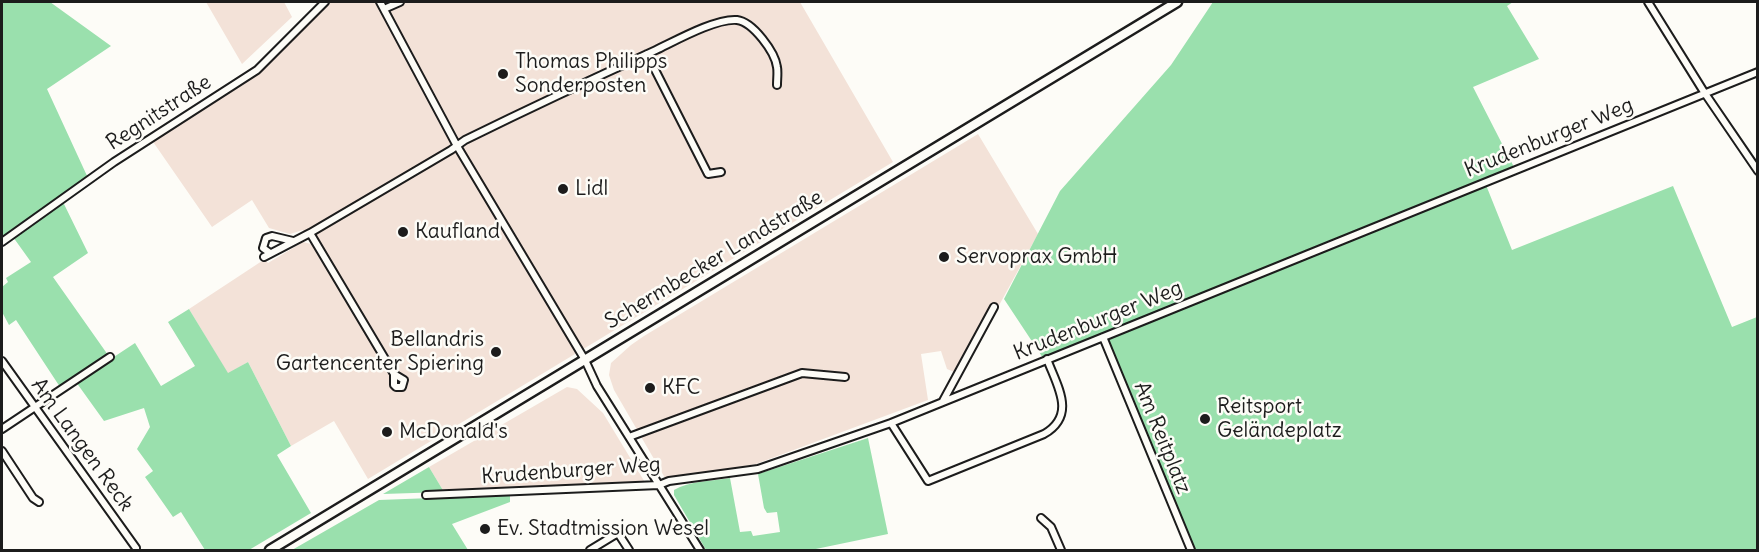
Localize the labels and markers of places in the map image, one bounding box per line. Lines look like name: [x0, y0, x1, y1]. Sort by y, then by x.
place label: Thomas Philipps Sonderposten: [515, 49, 667, 99]
marker: Thomas Philipps Sonderposten: [496, 67, 510, 81]
place label: Lidl: [575, 176, 608, 202]
marker: Lidl: [556, 182, 570, 196]
place label: Kaufland: [415, 219, 500, 245]
marker: Kaufland: [396, 225, 410, 239]
place label: Servoprax GmbH: [956, 244, 1117, 270]
marker: Servoprax GmbH: [937, 250, 951, 264]
place label: Bellandris Gartencenter Spiering: [276, 327, 484, 377]
marker: Bellandris Gartencenter Spiering: [489, 345, 503, 359]
place label: KFC: [662, 375, 700, 401]
marker: KFC: [643, 381, 657, 395]
place label: Reitsport Geländeplatz: [1217, 394, 1342, 444]
marker: Reitsport Geländeplatz: [1198, 412, 1212, 426]
place label: McDonald's: [399, 419, 508, 445]
marker: McDonald's: [380, 425, 394, 439]
place label: Ev. Stadtmission Wesel: [497, 516, 709, 542]
marker: Ev. Stadtmission Wesel: [478, 522, 492, 536]

